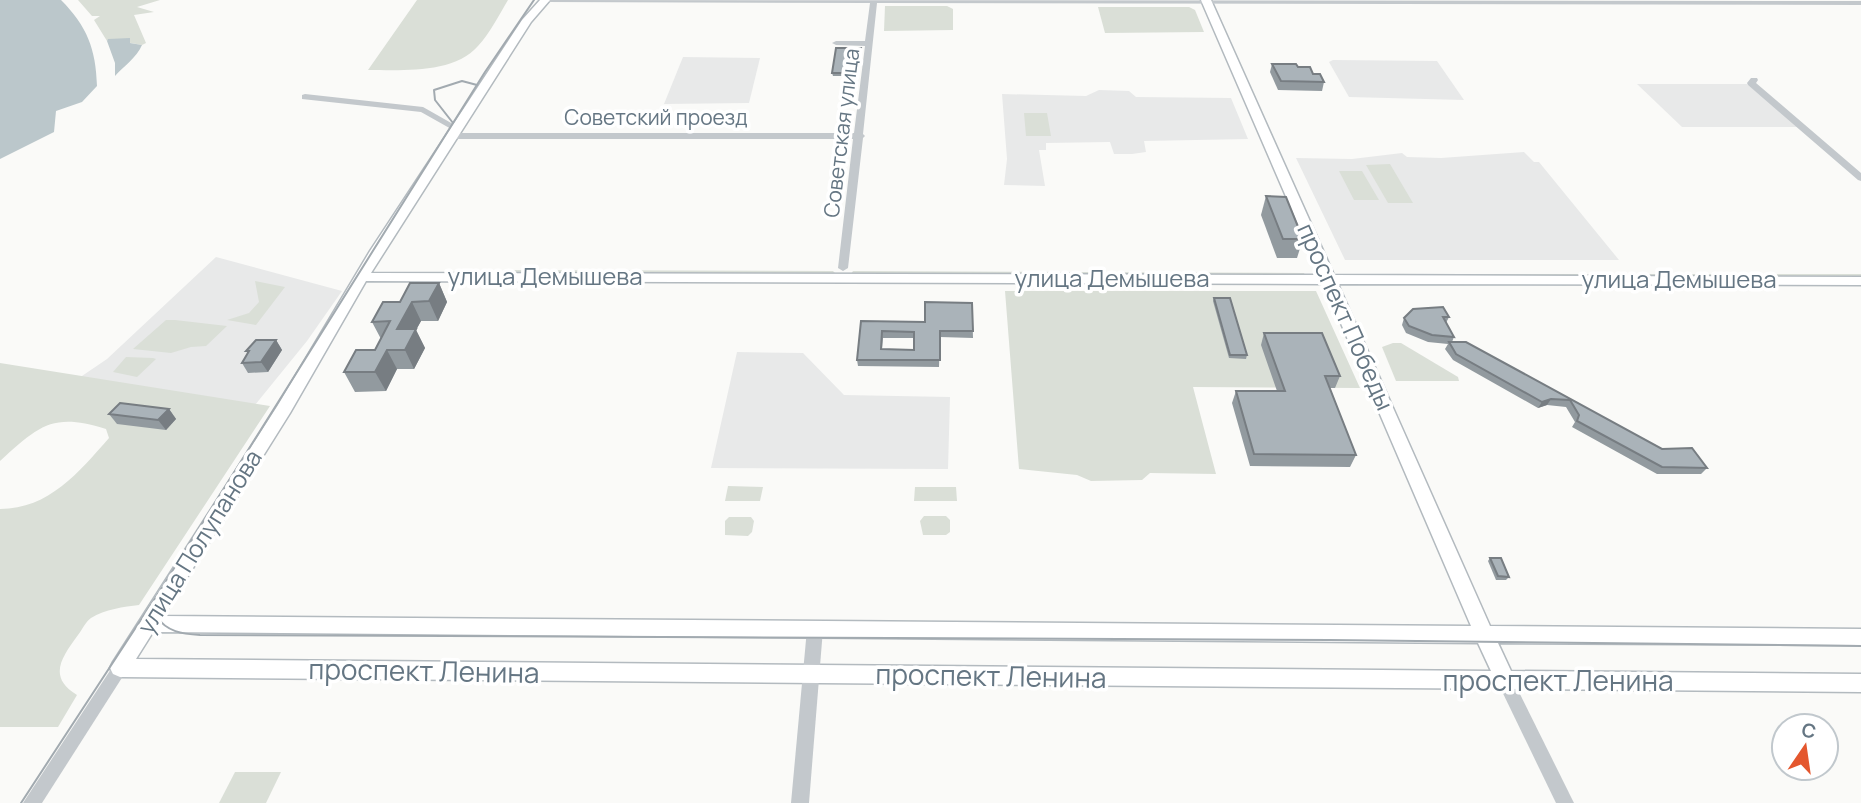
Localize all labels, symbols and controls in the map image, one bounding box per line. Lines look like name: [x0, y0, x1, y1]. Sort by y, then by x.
street label: Советская улица: [817, 47, 865, 219]
street label: Советский проезд: [564, 103, 748, 131]
street label: проспект Победы: [1290, 218, 1402, 415]
street label: улица Демышева: [447, 259, 643, 292]
street label: улица Демышева: [1014, 261, 1210, 294]
street label: улица Демышева: [1581, 262, 1777, 295]
street label: улица Полупанова: [129, 443, 269, 640]
street label: проспект Ленина: [308, 649, 540, 691]
street label: проспект Ленина: [875, 654, 1107, 696]
street label: проспект Ленина: [1442, 661, 1674, 699]
north arrow: [1770, 712, 1840, 782]
text: С: [1799, 716, 1819, 745]

